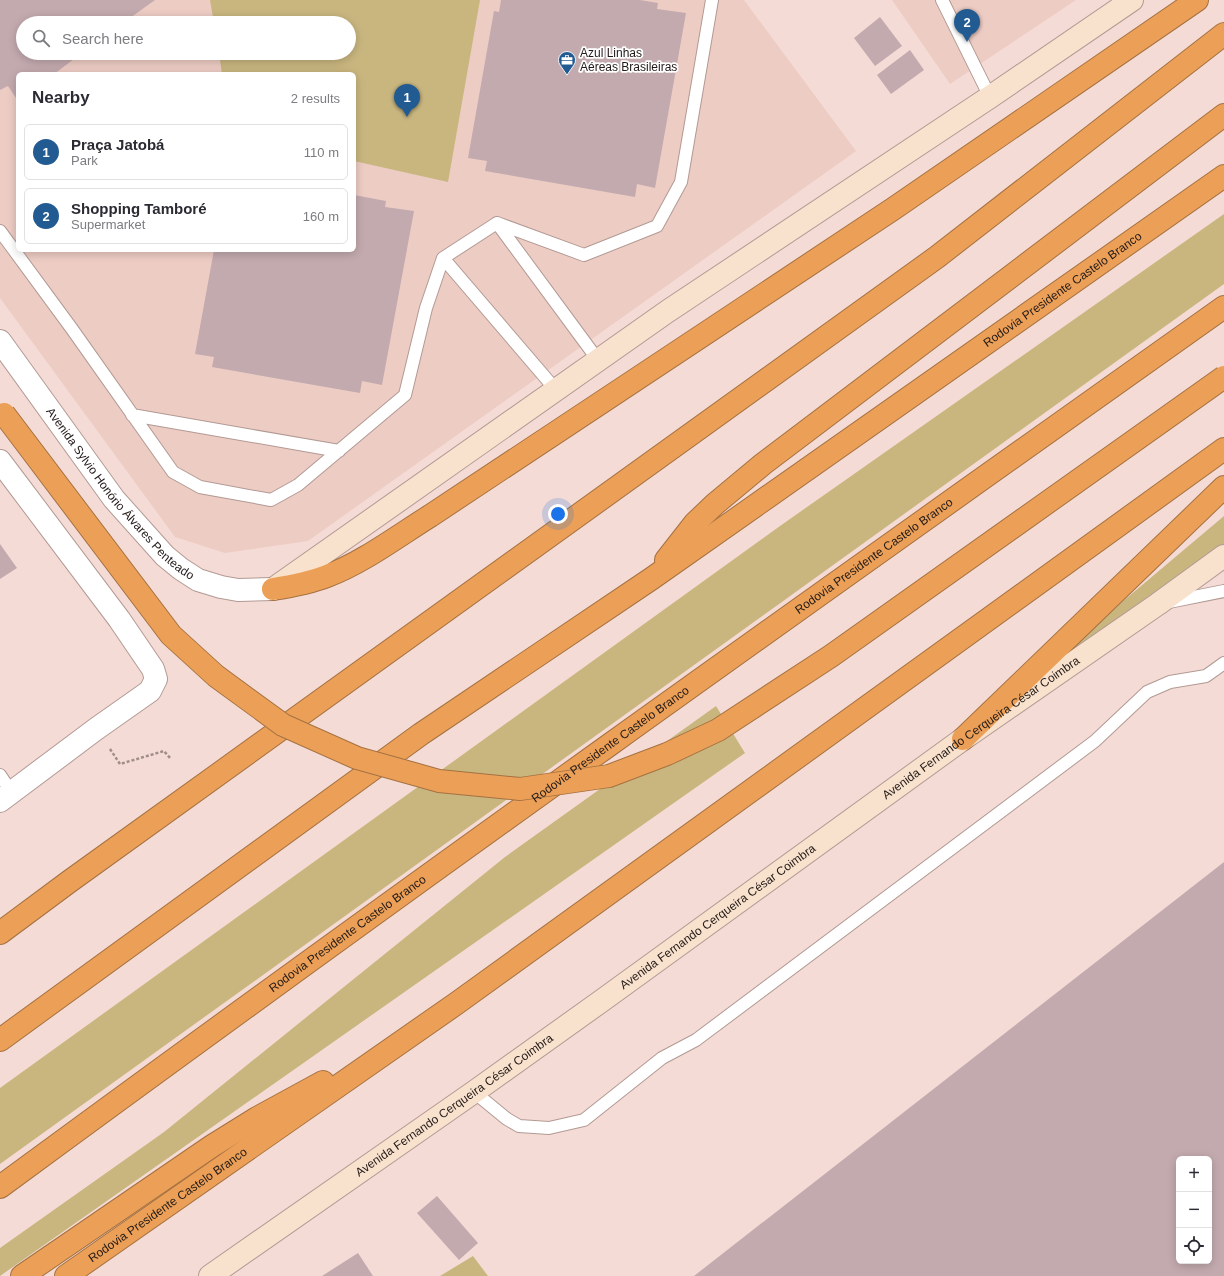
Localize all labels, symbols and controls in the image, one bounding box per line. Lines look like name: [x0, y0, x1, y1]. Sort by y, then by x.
pin: 2: [954, 9, 980, 42]
search box: [16, 16, 356, 60]
icon: search: [30, 27, 52, 49]
text: Search here: [62, 30, 144, 47]
place label: Azul Linhas Aéreas Brasileiras: [580, 46, 677, 74]
office icon: Azul Linhas Aéreas Brasileiras: [557, 50, 577, 75]
pin: 1: [394, 84, 420, 117]
text: Nearby: [32, 88, 90, 107]
text: 2 results: [291, 91, 340, 106]
text: Praça Jatobá: [71, 136, 164, 153]
text: 1: [42, 145, 50, 160]
text: 110 m: [304, 145, 339, 160]
text: Park: [71, 153, 98, 168]
text: Shopping Tamboré: [71, 200, 207, 217]
text: 2: [42, 209, 50, 224]
text: 160 m: [303, 209, 339, 224]
text: Supermarket: [71, 217, 145, 232]
street label: Rodovia Presidente Castelo Branco: [981, 229, 1145, 350]
street label: Avenida Sylvio Honório Álvares Penteado: [43, 405, 197, 583]
street label: Rodovia Presidente Castelo Branco: [792, 495, 956, 617]
your location: [548, 504, 568, 524]
street label: Avenida Fernando Cerqueira César Coimbra: [879, 653, 1083, 802]
street label: Rodovia Presidente Castelo Branco: [529, 683, 692, 805]
street label: Avenida Fernando Cerqueira César Coimbra: [617, 841, 819, 992]
street label: Rodovia Presidente Castelo Branco: [266, 872, 429, 995]
street label: Avenida Fernando Cerqueira César Coimbra: [353, 1031, 556, 1179]
street label: Rodovia Presidente Castelo Branco: [86, 1145, 250, 1265]
map controls: [1176, 1156, 1212, 1264]
button: +: [1176, 1156, 1212, 1192]
button: −: [1176, 1192, 1212, 1228]
button: locate: [1176, 1228, 1212, 1264]

